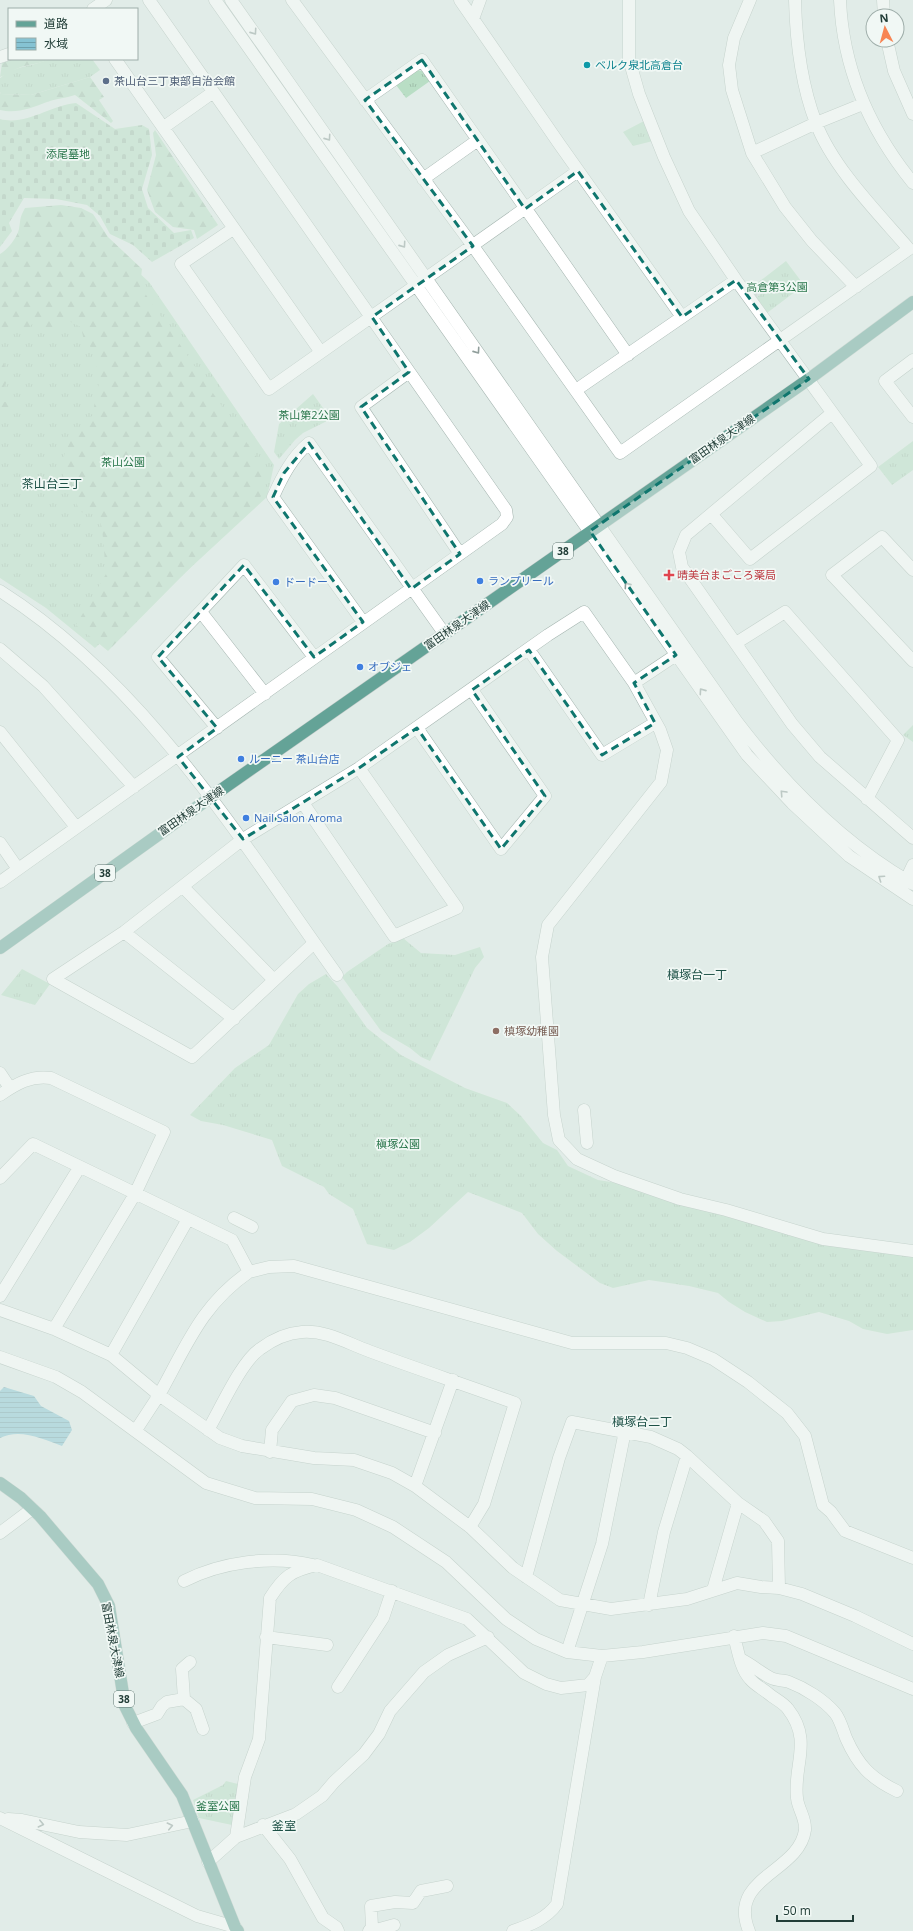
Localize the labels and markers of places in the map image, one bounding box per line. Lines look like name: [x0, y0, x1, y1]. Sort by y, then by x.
place label: ベルク泉北高倉台: [595, 57, 683, 72]
marker: ベルク泉北高倉台: [582, 60, 592, 70]
place label: 茶山台三丁東部自治会館: [114, 73, 235, 88]
marker: 茶山台三丁東部自治会館: [101, 76, 111, 86]
place label: 晴美台まごころ薬局: [677, 567, 776, 582]
marker: 晴美台まごころ薬局: [664, 570, 674, 580]
place label: ランプリール: [488, 573, 554, 588]
place label: ドードー: [284, 574, 328, 589]
marker: ランプリール: [475, 576, 485, 586]
marker: ドードー: [271, 577, 281, 587]
place label: オブジェ: [368, 659, 412, 674]
marker: オブジェ: [355, 662, 365, 672]
place label: ルーニー 茶山台店: [249, 751, 340, 766]
marker: ルーニー 茶山台店: [236, 754, 246, 764]
place label: Nail Salon Aroma: [254, 810, 342, 825]
marker: Nail Salon Aroma: [241, 813, 251, 823]
place label: 槙塚幼稚園: [504, 1023, 559, 1038]
marker: 槙塚幼稚園: [491, 1026, 501, 1036]

